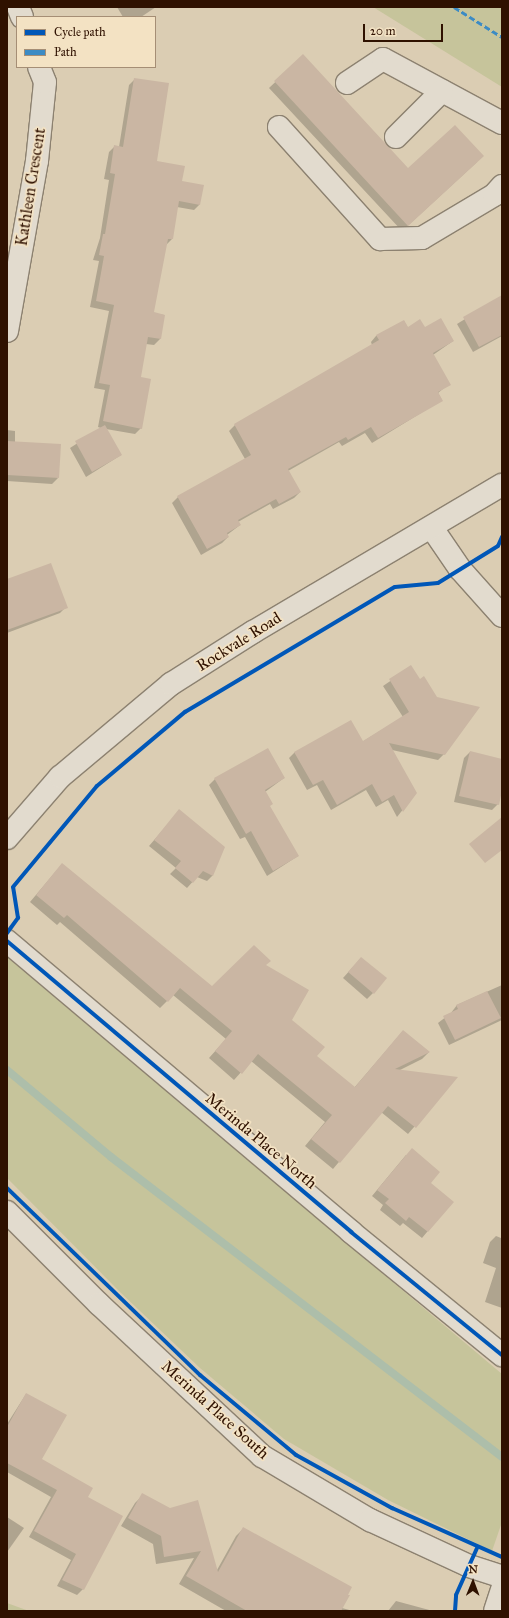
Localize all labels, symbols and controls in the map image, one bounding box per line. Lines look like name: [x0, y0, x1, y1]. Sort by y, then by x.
legend: [16, 16, 156, 68]
scale bar: [365, 16, 445, 42]
text: 20 m: [370, 24, 396, 38]
text: Cycle path: [54, 25, 106, 39]
text: Path: [54, 45, 77, 59]
street label: Kathleen Crescent: [12, 127, 50, 247]
street label: Rockvale Road: [193, 608, 285, 676]
street label: Merinda Place North: [201, 1089, 321, 1193]
street label: Merinda Place South: [157, 1357, 273, 1463]
north arrow: [453, 1562, 493, 1602]
text: N: [468, 1563, 478, 1576]

